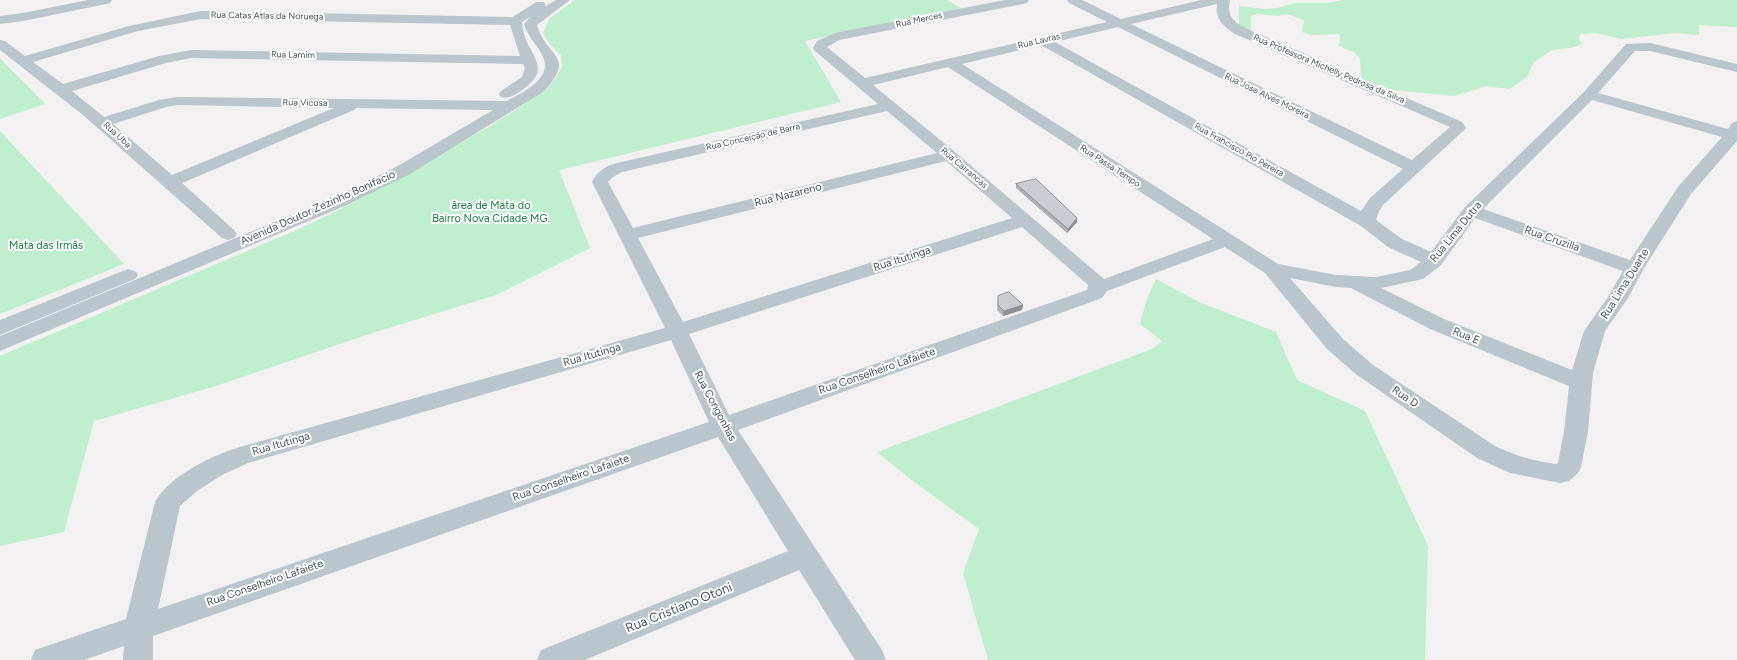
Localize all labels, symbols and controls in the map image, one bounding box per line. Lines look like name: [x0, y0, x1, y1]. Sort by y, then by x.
street label: Rua Catas Atlas da Noruega: [211, 10, 323, 22]
street label: Rua Merces: [895, 10, 943, 30]
street label: Rua Lavras: [1017, 31, 1061, 51]
street label: Rua Professora Michelly Pedrosa da Silva: [1252, 32, 1406, 106]
street label: Rua Lamim: [271, 49, 315, 61]
street label: Rua Jose Alves Moreira: [1223, 71, 1311, 121]
street label: Rua Vicosa: [283, 97, 327, 109]
street label: Rua Uba: [101, 120, 133, 150]
street label: Rua Conceição de Barra: [705, 121, 801, 153]
street label: Rua Francisco Pio Pereira: [1192, 121, 1286, 179]
street label: Rua Passa Tempo: [1078, 142, 1142, 190]
street label: Rua Carrancas: [938, 145, 990, 191]
street label: Avenida Doutor Zezinho Bonifacio: [239, 168, 397, 248]
street label: Rua Nazareno: [753, 180, 823, 210]
park label: ârea de Mata do Bairro Nova Cidade MG.: [432, 199, 550, 225]
street label: Rua Lima Dutra: [1427, 199, 1485, 265]
street label: Rua Cruzilla: [1523, 223, 1581, 255]
park label: Mata das Irmãs: [9, 239, 83, 253]
street label: Rua Itutinga: [872, 244, 932, 274]
street label: Rua Lima Duarte: [1598, 246, 1652, 322]
street label: Rua E: [1451, 325, 1481, 347]
street label: Rua Itutinga: [562, 340, 622, 370]
street label: Rua Conselheiro Lafaiete: [817, 345, 937, 397]
street label: Rua Congonhas: [691, 369, 739, 443]
street label: Rua D: [1389, 383, 1421, 411]
street label: Rua Itutinga: [251, 429, 311, 459]
street label: Rua Conselheiro Lafaiete: [511, 452, 631, 504]
street label: Rua Conselheiro Lafaiete: [205, 557, 325, 609]
street label: Rua Cristiano Otoni: [623, 580, 735, 636]

